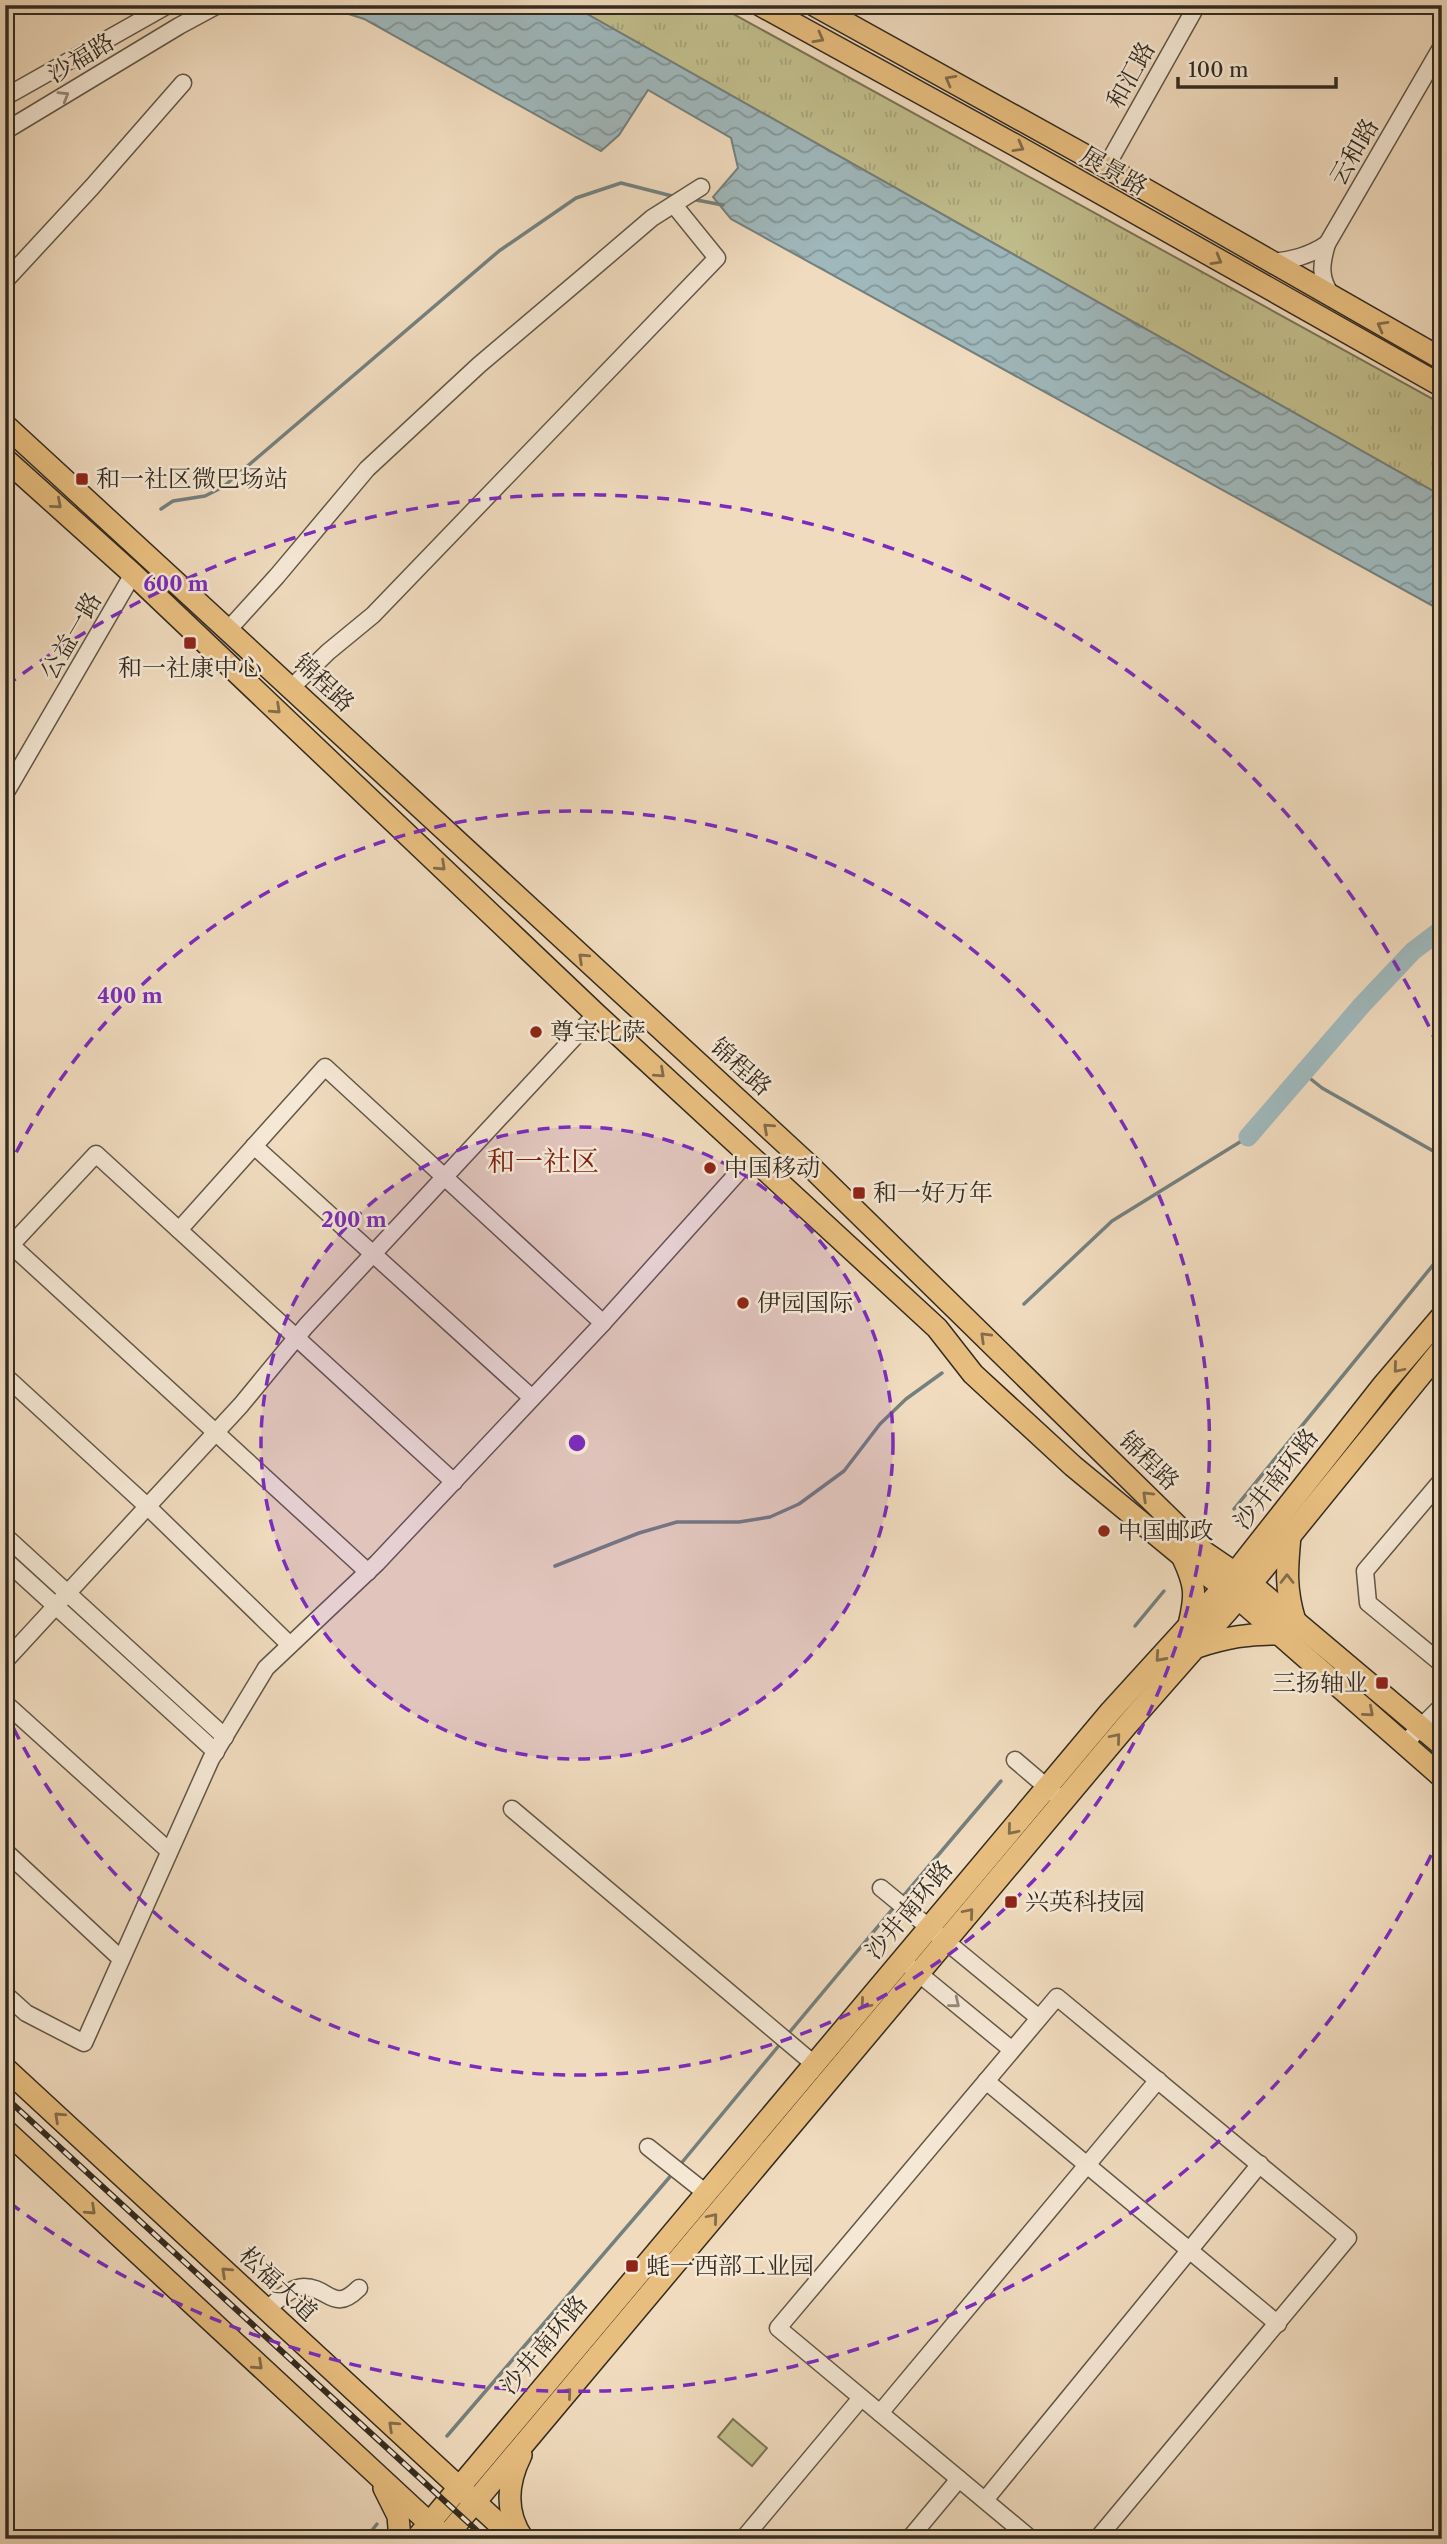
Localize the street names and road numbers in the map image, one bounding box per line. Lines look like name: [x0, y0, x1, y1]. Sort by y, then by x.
street label: 沙福路: [42, 27, 119, 89]
street label: 和汇路: [1100, 36, 1161, 113]
street label: 云和路: [1323, 113, 1384, 190]
street label: 展景路: [1076, 140, 1153, 201]
street label: 公益一路: [34, 587, 107, 685]
street label: 锦程路: [288, 647, 361, 718]
street label: 锦程路: [705, 1032, 778, 1101]
street label: 沙井南环路: [1227, 1422, 1324, 1535]
street label: 锦程路: [1113, 1425, 1185, 1496]
street label: 沙井南环路: [859, 1854, 958, 1965]
street label: 松福大道: [233, 2240, 323, 2327]
street label: 沙井南环路: [494, 2289, 593, 2400]

